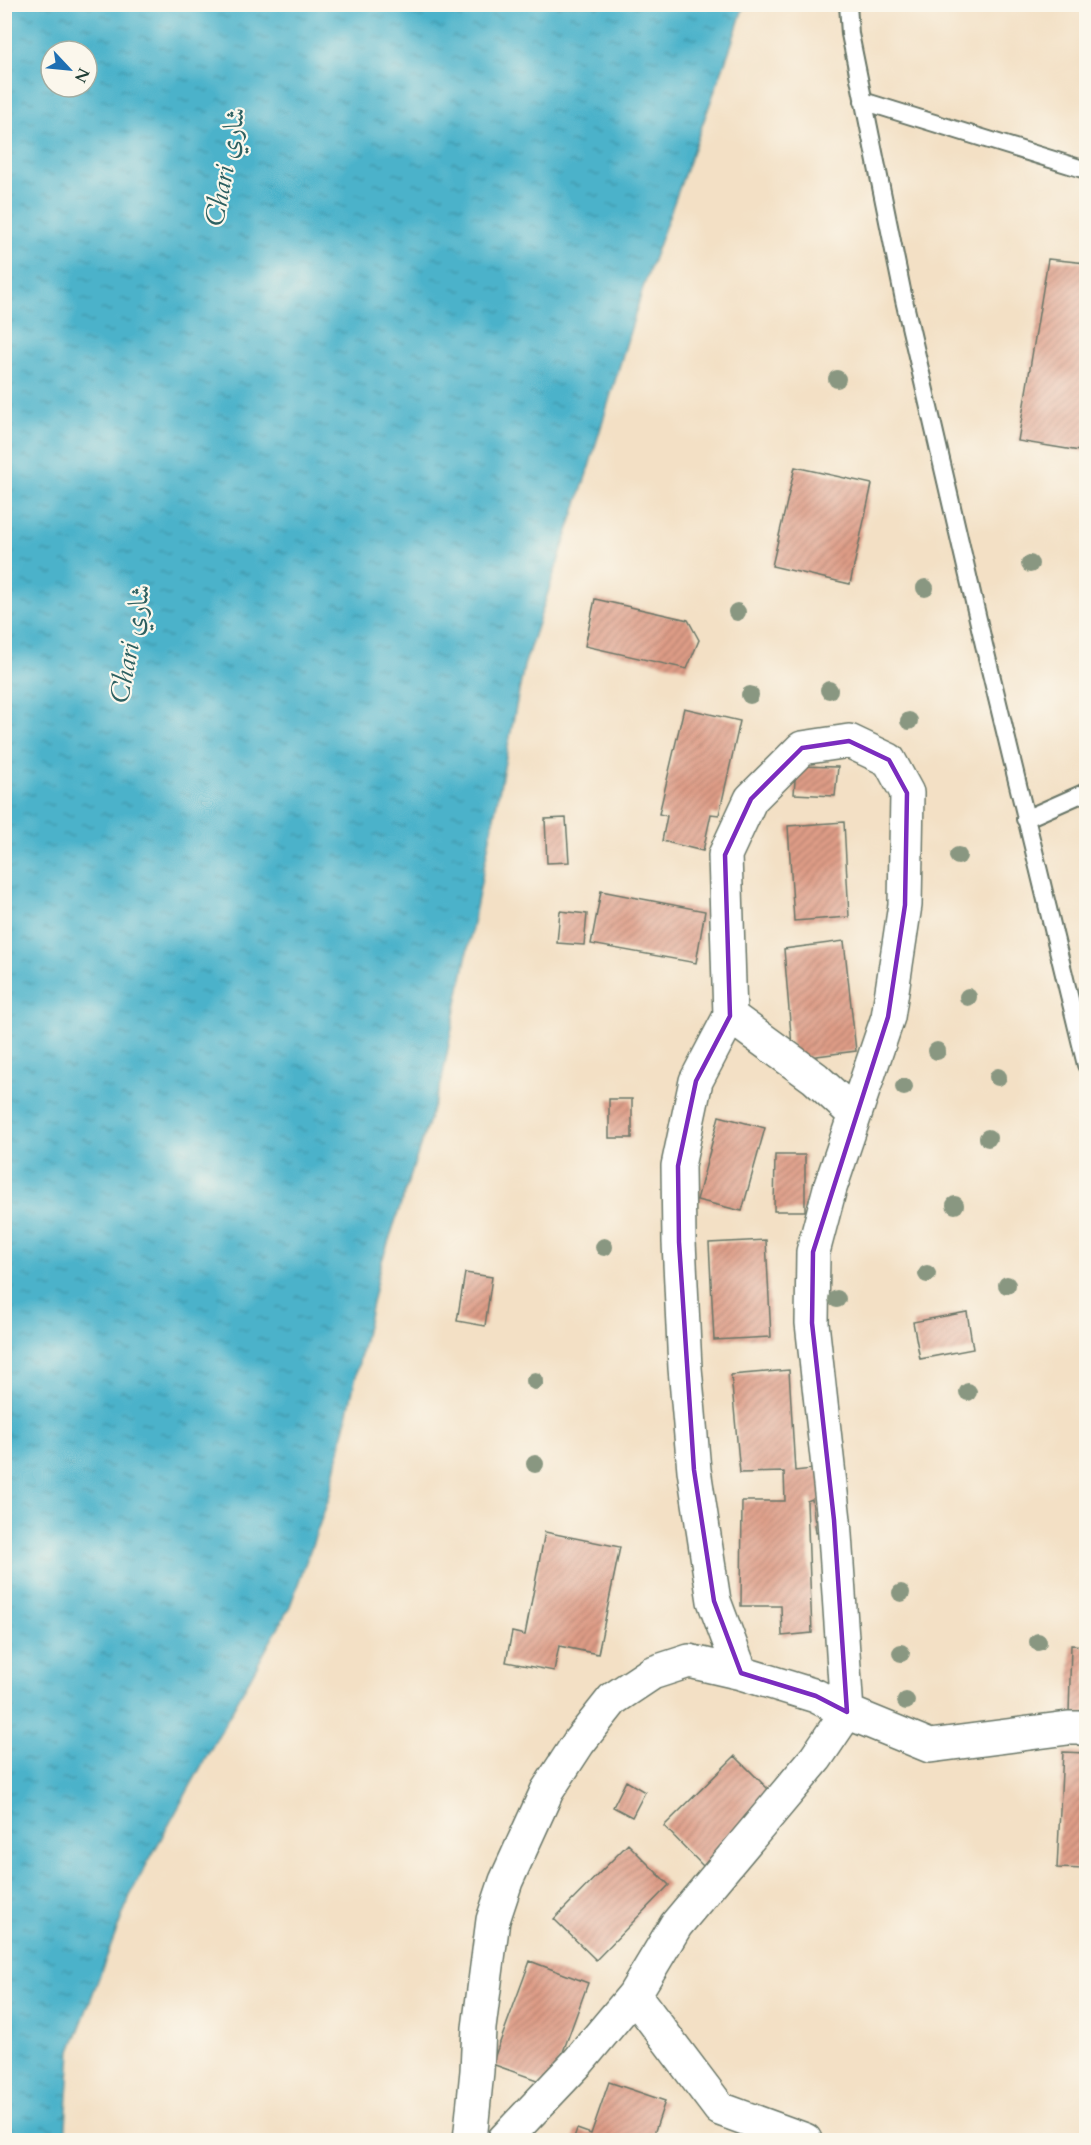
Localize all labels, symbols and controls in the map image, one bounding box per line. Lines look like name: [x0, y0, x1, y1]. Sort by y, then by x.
north arrow: [39, 39, 99, 99]
text: N: [69, 64, 95, 86]
water label: Chari شاري: [196, 103, 257, 230]
water label: Chari شاري: [101, 580, 162, 707]

